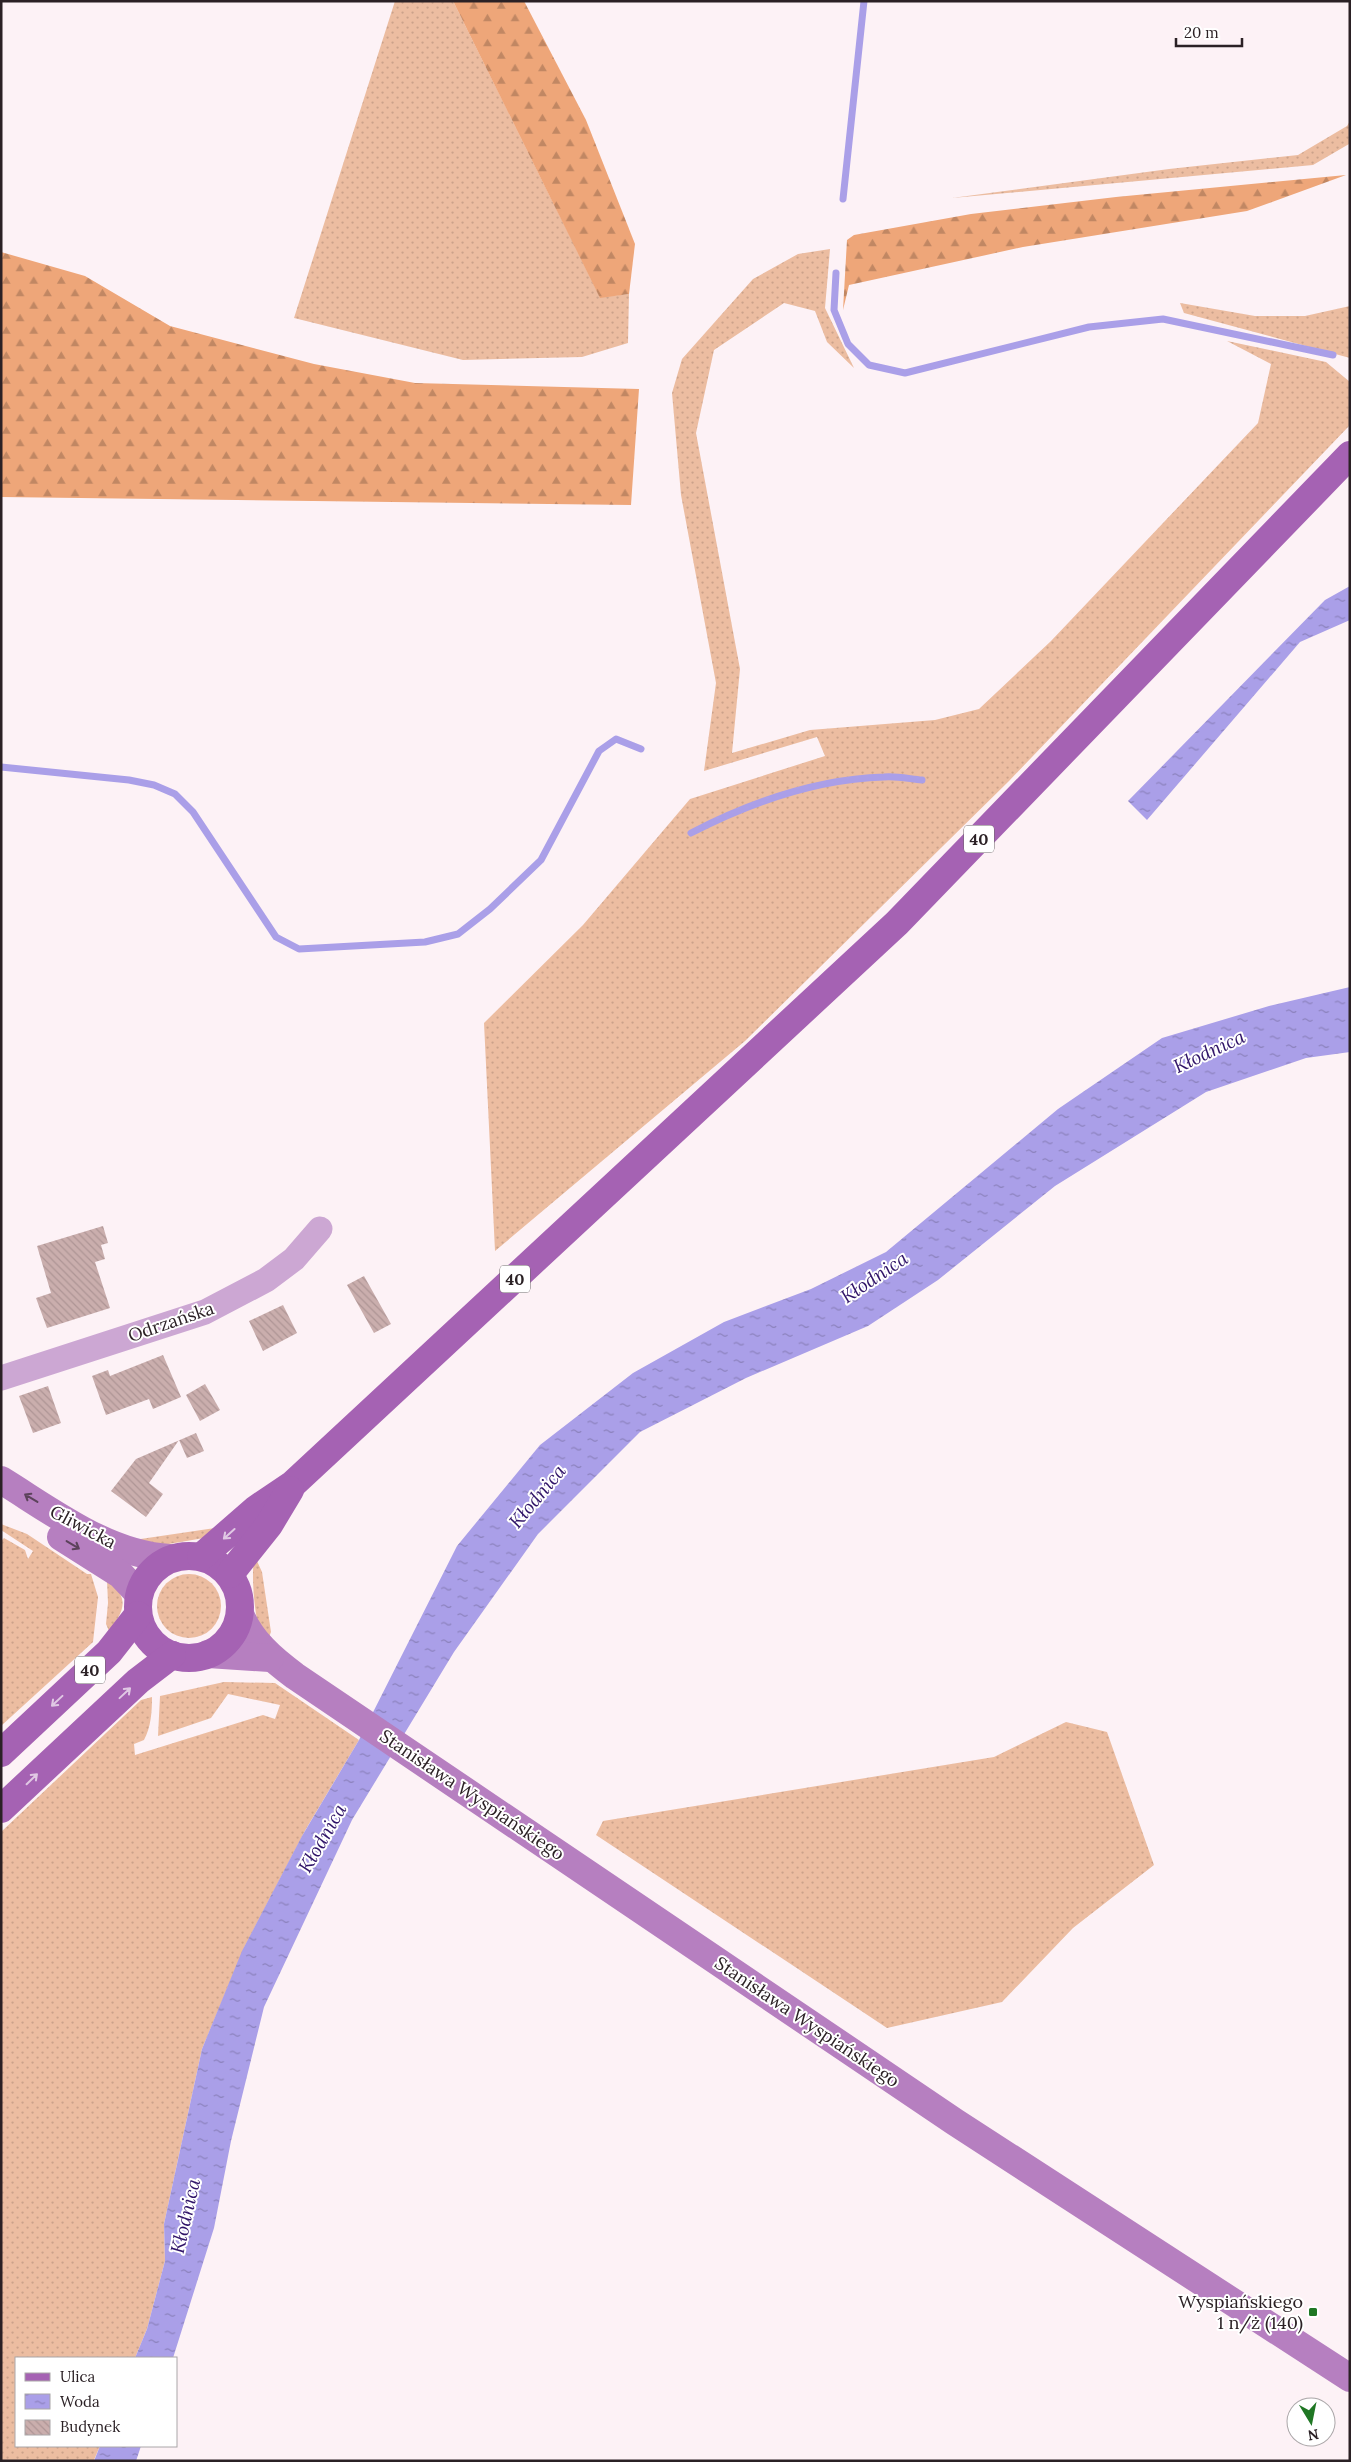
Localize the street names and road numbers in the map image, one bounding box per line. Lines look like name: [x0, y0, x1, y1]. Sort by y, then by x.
road number: 40: [964, 826, 994, 852]
road number: 40: [500, 1266, 530, 1292]
street label: Odrzańska: [125, 1296, 217, 1347]
street label: Gliwicka: [46, 1500, 120, 1554]
road number: 40: [75, 1656, 105, 1684]
street label: Stanisława Wyspiańskiego: [375, 1724, 569, 1865]
street label: Stanisława Wyspiańskiego: [710, 1951, 904, 2092]

